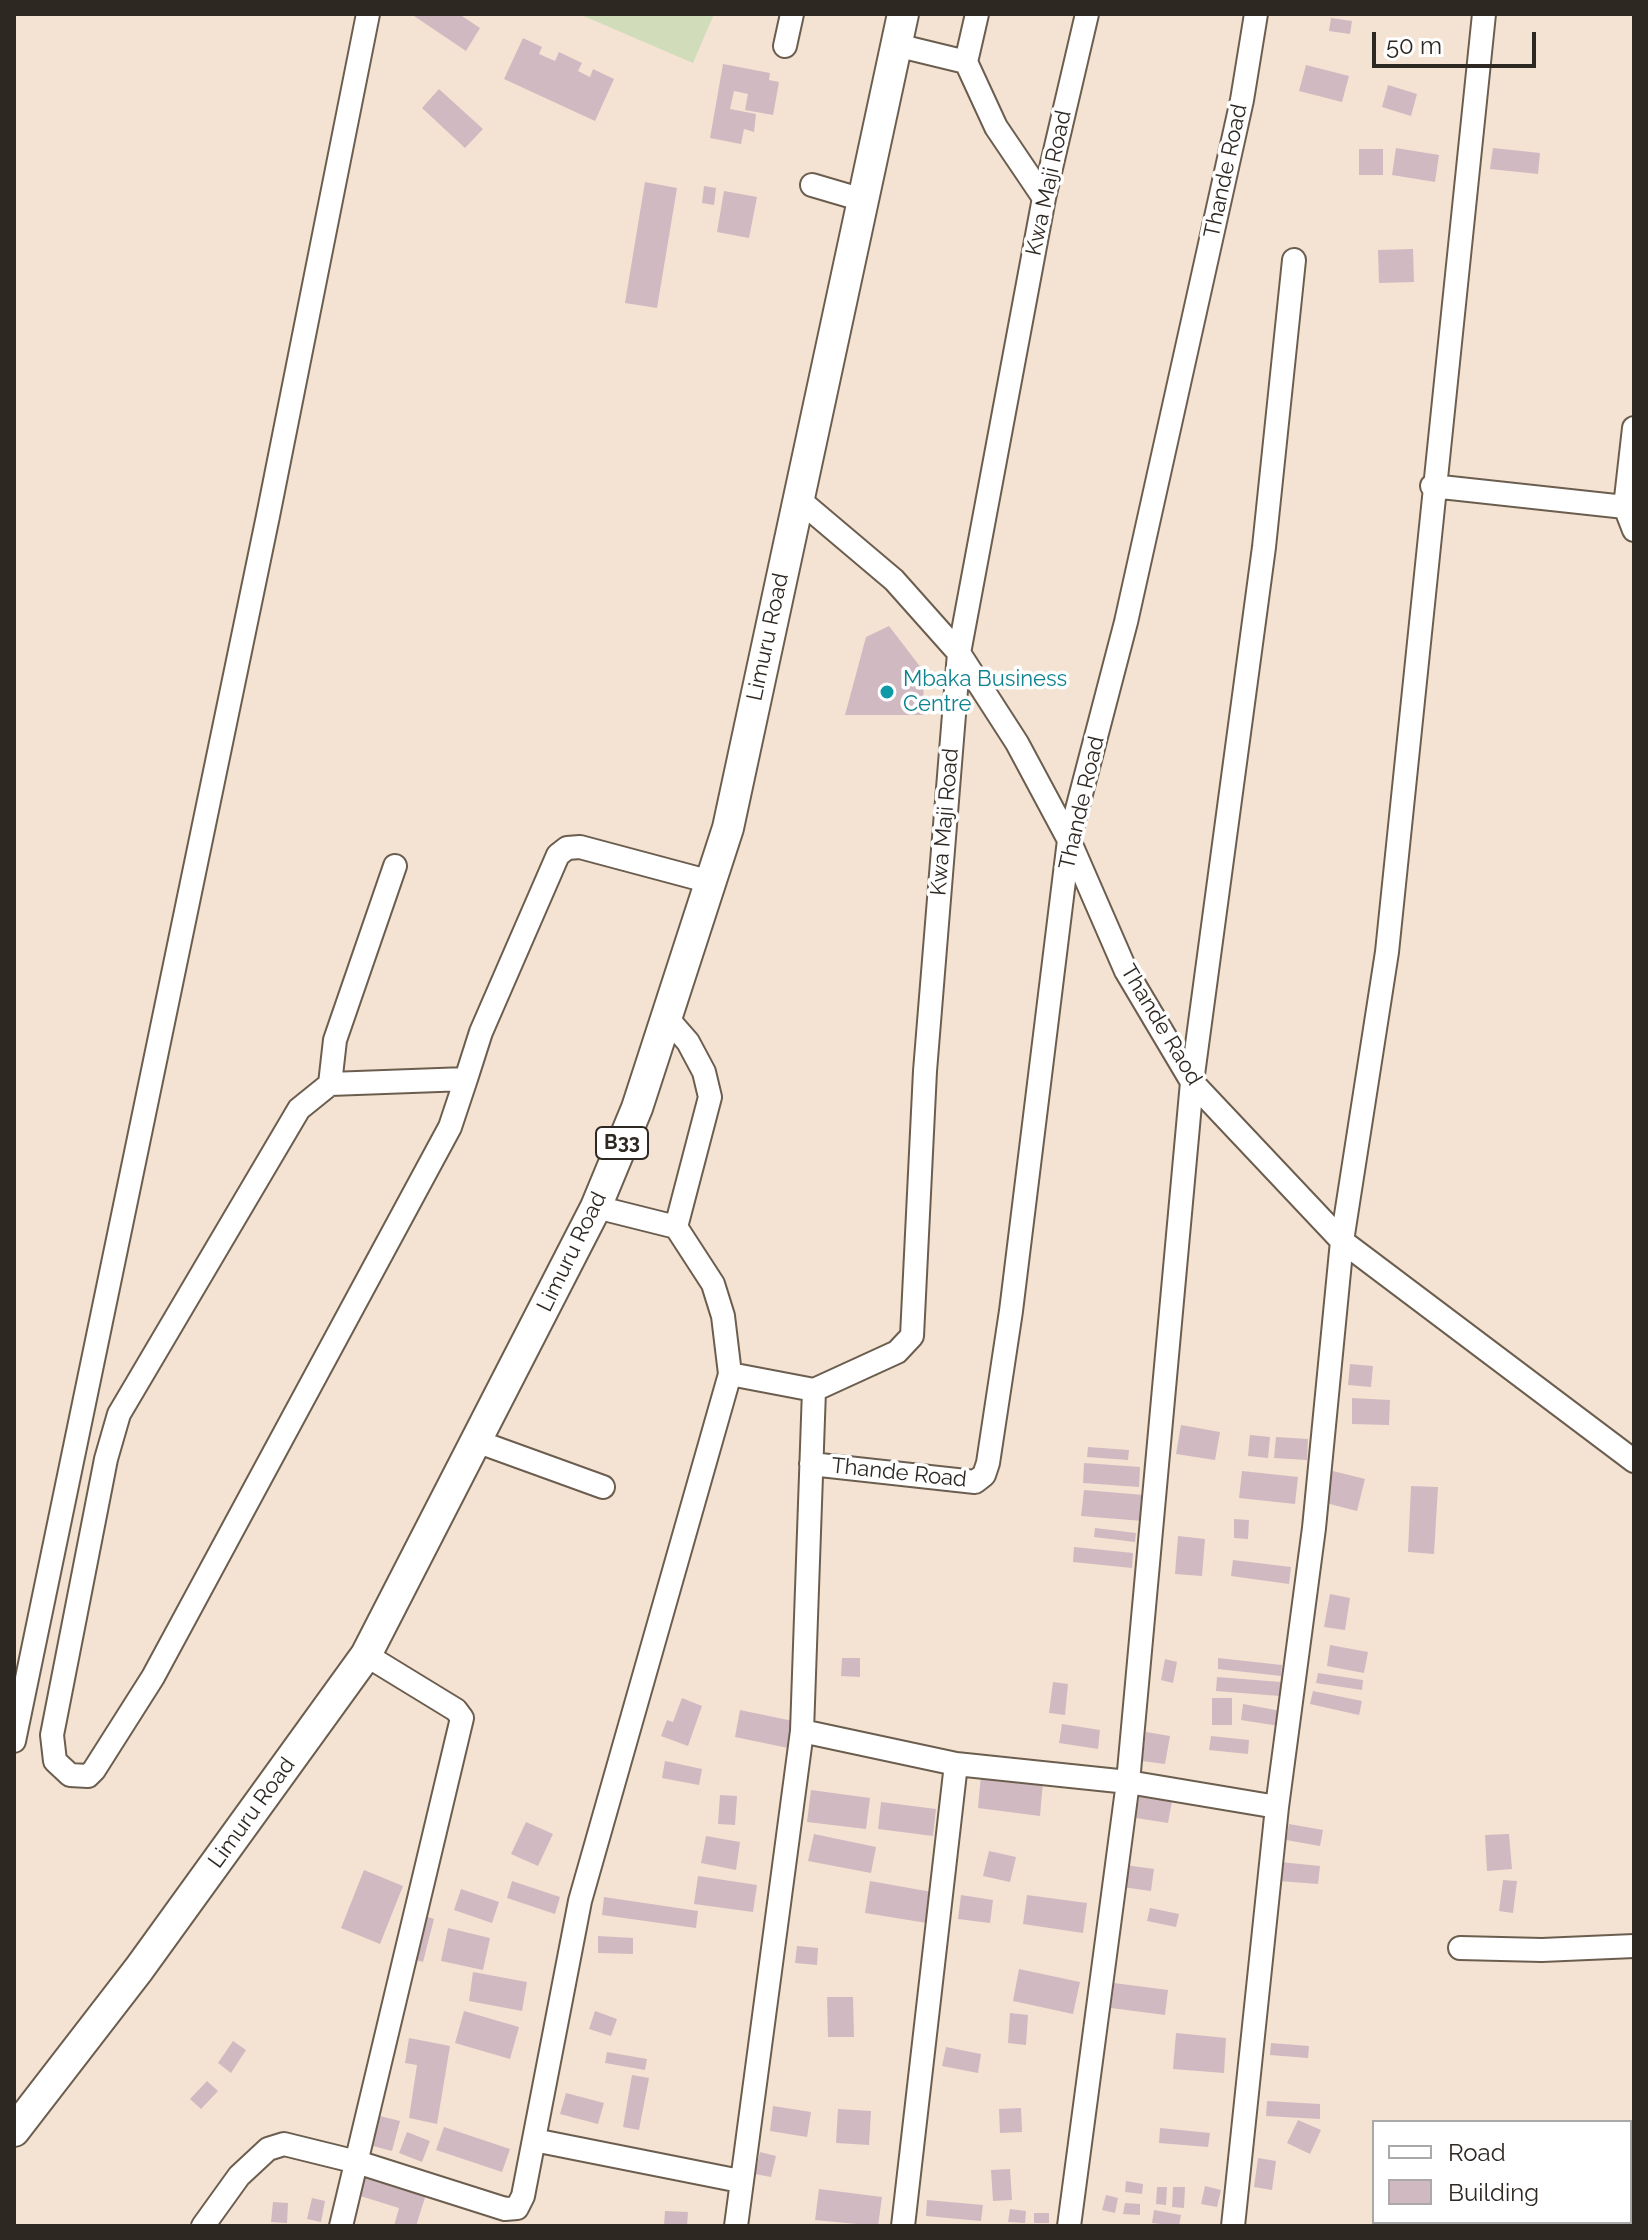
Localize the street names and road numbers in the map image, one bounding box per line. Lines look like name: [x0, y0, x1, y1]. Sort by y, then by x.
street label: Thande Road: [1199, 102, 1253, 240]
street label: Kwa Maji Road: [1021, 108, 1077, 258]
street label: Limuru Road: [742, 571, 794, 703]
street label: Thande Road: [1054, 734, 1110, 872]
street label: Kwa Maji Road: [925, 747, 965, 897]
street label: Thande Raod: [1115, 960, 1207, 1090]
road number: B33: [596, 1127, 648, 1159]
street label: Limuru Road: [532, 1188, 612, 1316]
street label: Thande Road: [830, 1453, 968, 1493]
street label: Limuru Road: [203, 1753, 301, 1873]

